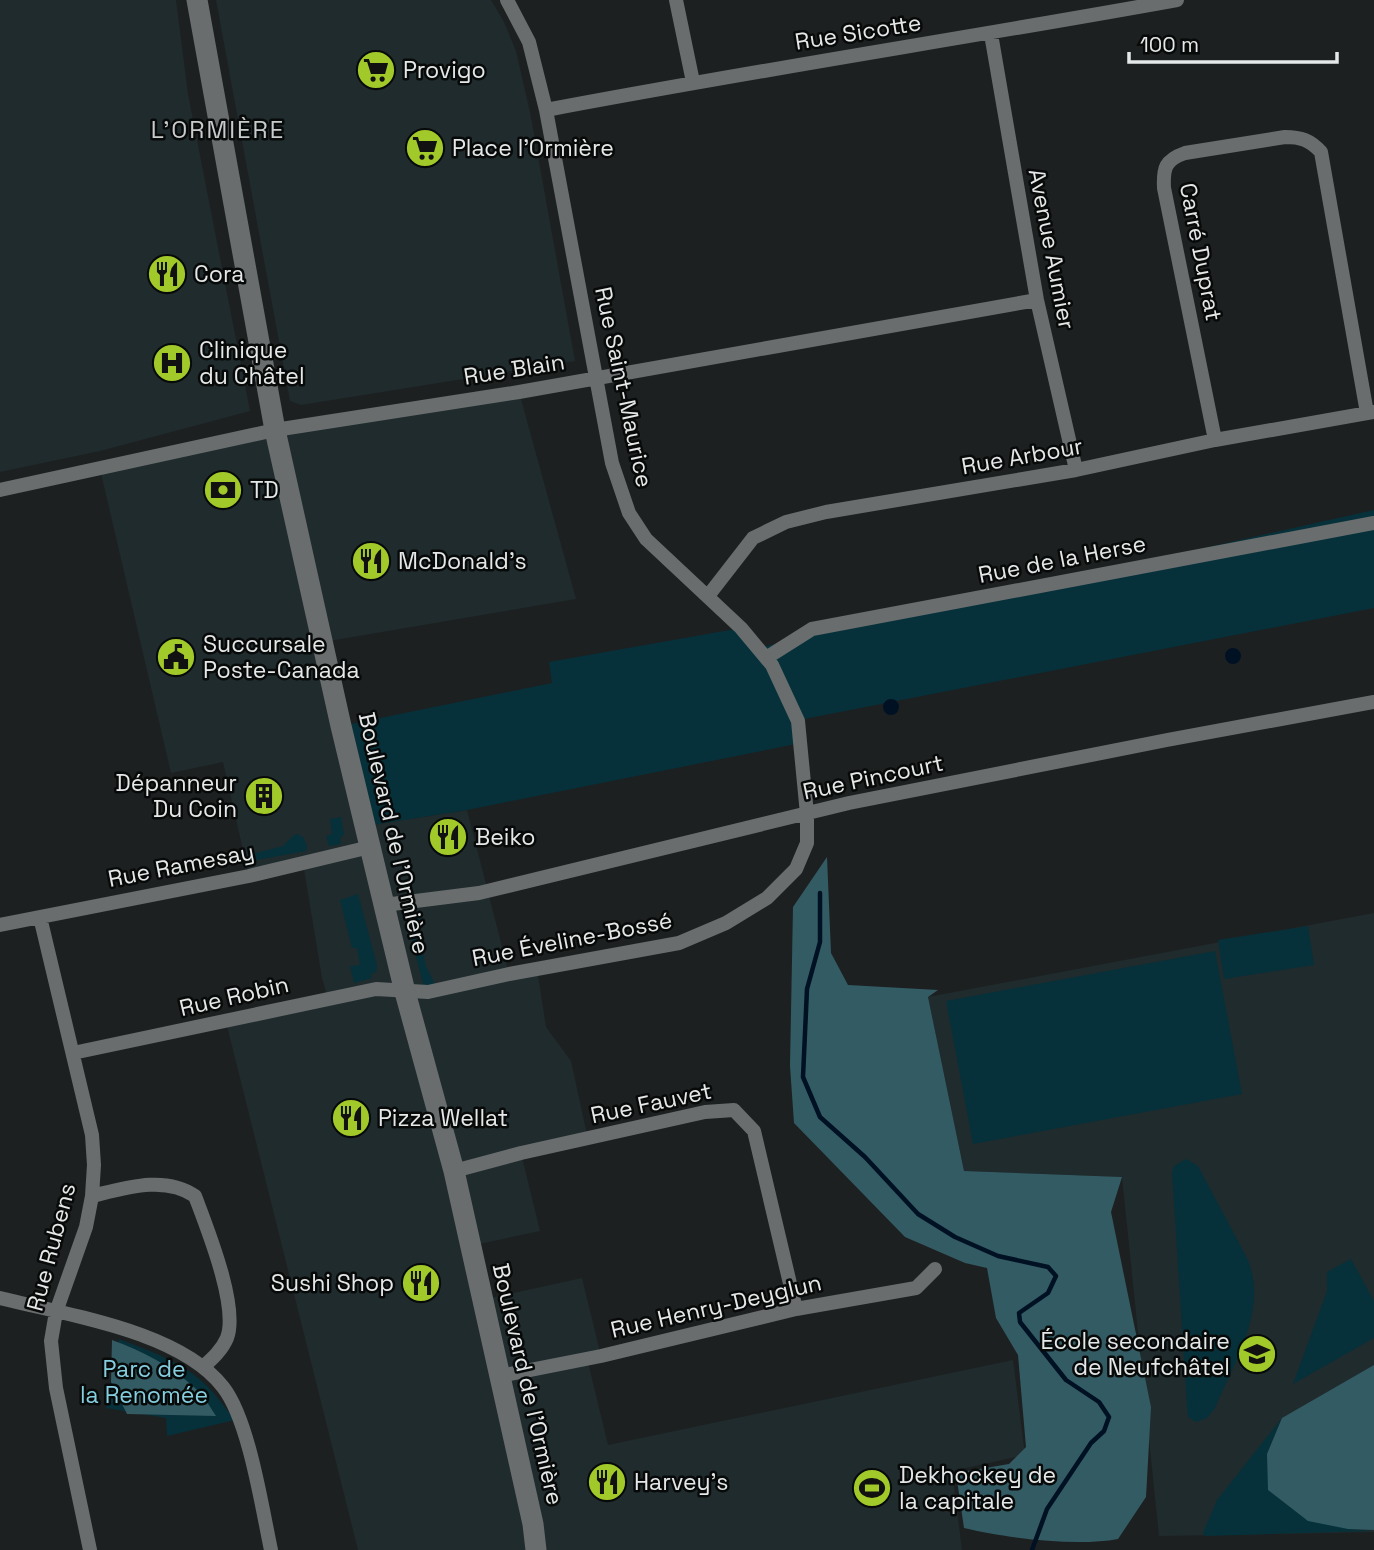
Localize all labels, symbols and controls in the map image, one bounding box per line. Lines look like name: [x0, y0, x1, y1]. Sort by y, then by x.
street label: Rue Sicotte: [793, 7, 923, 57]
scale bar: [1129, 21, 1337, 65]
text: 100 m: [1140, 31, 1199, 58]
supermarket icon: Provigo: [355, 49, 397, 91]
place label: Provigo: [403, 55, 486, 85]
district label: L'ORMIÈRE: [151, 114, 285, 145]
supermarket icon: Place l'Ormière: [404, 127, 446, 169]
place label: Place l'Ormière: [452, 133, 614, 163]
street label: Avenue Aumier: [1022, 166, 1082, 332]
street label: Carré Duprat: [1173, 180, 1229, 324]
restaurant icon: Cora: [146, 253, 188, 295]
place label: Cora: [194, 259, 245, 289]
street label: Rue Saint-Maurice: [588, 284, 660, 490]
place label: Clinique du Châtel: [199, 335, 305, 391]
hospital icon: Clinique du Châtel: [151, 342, 193, 384]
street label: Rue Blain: [461, 346, 567, 392]
street label: Rue Arbour: [959, 431, 1085, 481]
bank icon: TD: [202, 469, 244, 511]
place label: TD: [250, 475, 279, 505]
street label: Rue de la Herse: [976, 528, 1148, 590]
restaurant icon: McDonald's: [350, 540, 392, 582]
place label: McDonald's: [398, 546, 527, 576]
place label: Succursale Poste-Canada: [203, 629, 360, 685]
public building icon: Succursale Poste-Canada: [155, 636, 197, 678]
street label: Boulevard de l'Ormière: [352, 709, 436, 957]
street label: Rue Pincourt: [800, 747, 946, 807]
place label: Dépanneur Du Coin: [116, 768, 237, 824]
building icon: Dépanneur Du Coin: [243, 775, 285, 817]
restaurant icon: Beiko: [427, 816, 469, 858]
place label: Beiko: [475, 822, 535, 852]
street label: Rue Ramesay: [105, 836, 257, 894]
street label: Rue Éveline-Bossé: [469, 905, 675, 973]
street label: Rue Robin: [176, 969, 292, 1023]
street label: Rue Fauvet: [588, 1076, 714, 1130]
restaurant icon: Pizza Wellat: [330, 1097, 372, 1139]
place label: Pizza Wellat: [378, 1103, 508, 1133]
street label: Rue Rubens: [20, 1180, 82, 1314]
street label: Boulevard de l'Ormière: [486, 1260, 570, 1508]
restaurant icon: Sushi Shop: [400, 1262, 442, 1304]
street label: Rue Henry-Deyglun: [608, 1267, 824, 1345]
place label: Sushi Shop: [271, 1268, 394, 1298]
place label: École secondaire de Neufchâtel: [1041, 1326, 1230, 1382]
school or university icon: École secondaire de Neufchâtel: [1236, 1333, 1278, 1375]
park label: Parc de la Renomée: [80, 1354, 208, 1410]
place label: Dekhockey de la capitale: [899, 1460, 1056, 1516]
restaurant icon: Harvey's: [586, 1461, 628, 1503]
place label: Harvey's: [634, 1467, 728, 1497]
sports icon: Dekhockey de la capitale: [851, 1467, 893, 1509]

